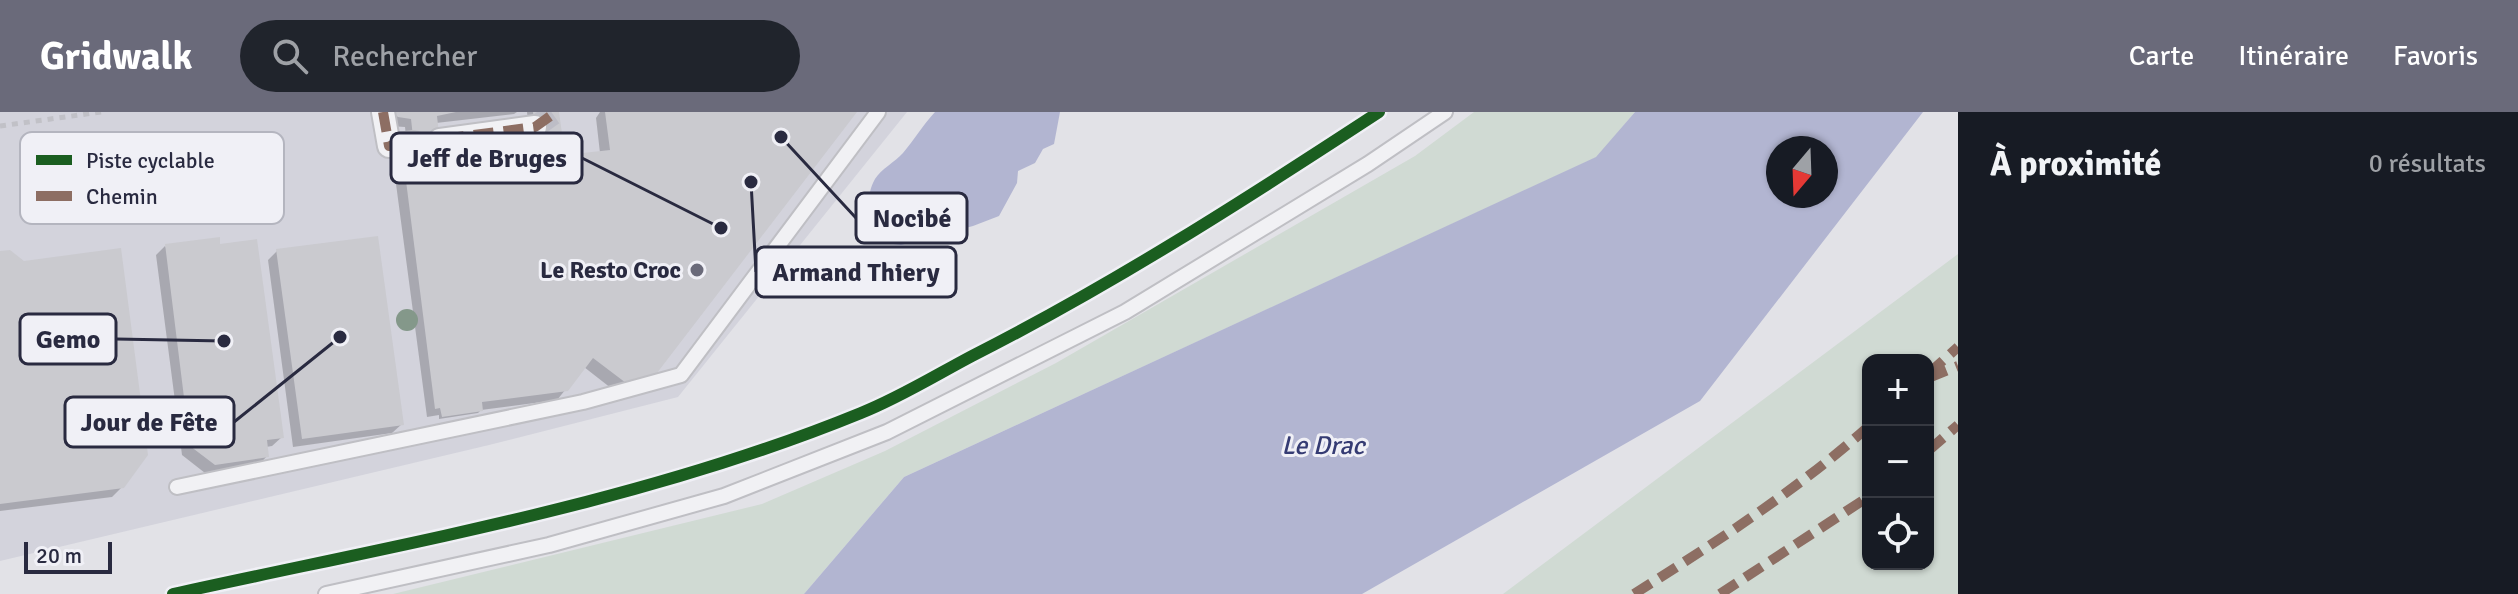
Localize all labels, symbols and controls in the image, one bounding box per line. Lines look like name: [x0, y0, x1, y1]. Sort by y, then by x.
search box: [240, 20, 800, 92]
text: Gridwalk: [40, 33, 192, 80]
icon: search: [268, 34, 312, 78]
text: Rechercher: [332, 38, 477, 75]
text: Carte: [2129, 39, 2194, 73]
text: Itinéraire: [2238, 39, 2349, 73]
text: Favoris: [2393, 39, 2478, 73]
legend: [20, 132, 284, 224]
callout: Jeff de Bruges: [391, 133, 582, 183]
north arrow: [1766, 136, 1838, 208]
text: Jeff de Bruges: [407, 143, 567, 175]
text: À proximité: [1990, 143, 2161, 185]
text: Piste cyclable: [86, 147, 215, 174]
text: 0 résultats: [2369, 148, 2486, 180]
text: Chemin: [86, 183, 158, 210]
callout: Nocibé: [856, 193, 967, 243]
text: Nocibé: [873, 203, 951, 235]
callout: Armand Thiery: [756, 247, 956, 297]
place label: Le Resto Croc: [540, 255, 681, 285]
text: Armand Thiery: [772, 257, 940, 289]
marker: Le Resto Croc: [688, 261, 706, 279]
callout: Gemo: [20, 314, 116, 364]
text: Gemo: [36, 324, 100, 356]
map controls: [1862, 354, 1934, 570]
button: +: [1862, 354, 1934, 426]
callout: Jour de Fête: [65, 397, 234, 447]
text: Jour de Fête: [80, 407, 218, 439]
button: −: [1862, 426, 1934, 498]
water label: Le Drac: [1281, 430, 1366, 462]
button: locate: [1862, 498, 1934, 570]
scale bar: [24, 538, 112, 574]
text: 20 m: [36, 542, 82, 569]

